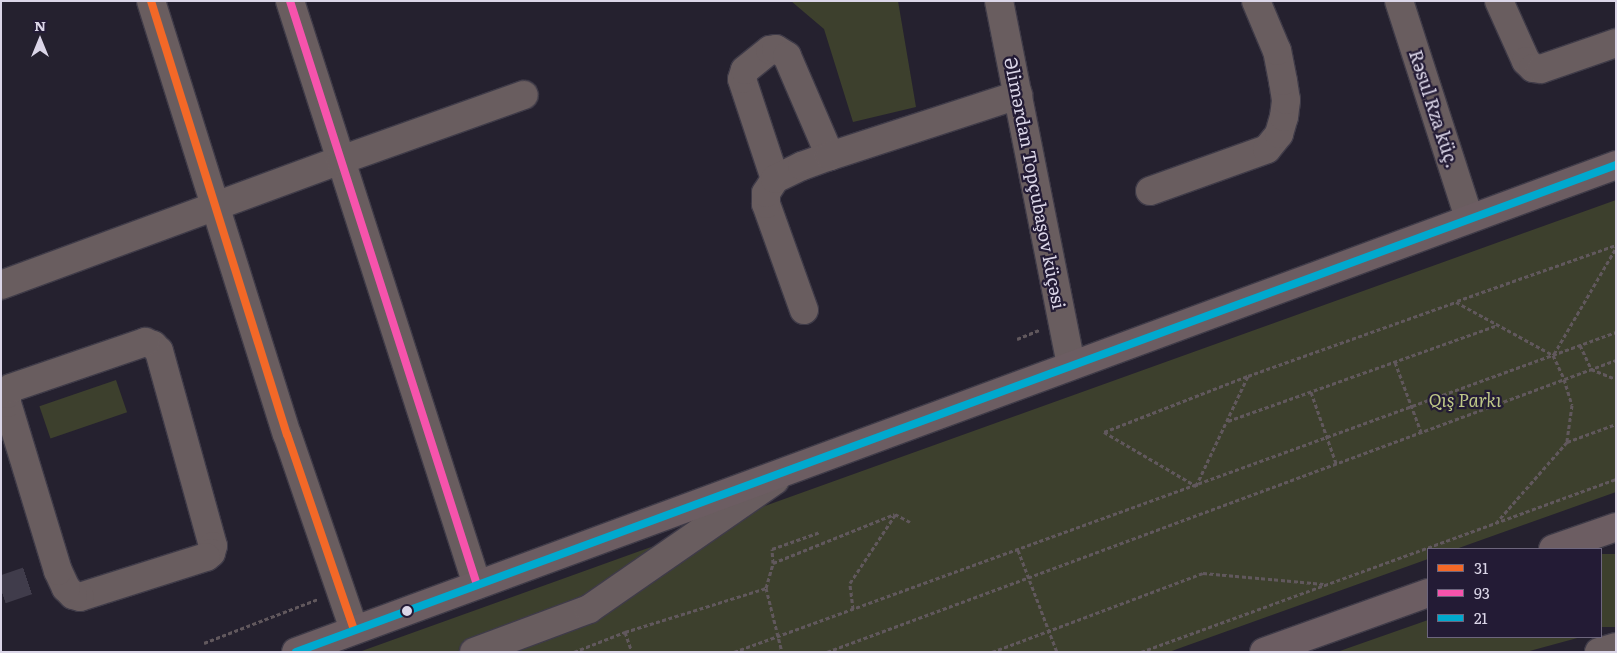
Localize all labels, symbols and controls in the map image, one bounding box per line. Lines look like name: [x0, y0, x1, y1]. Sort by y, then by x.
north arrow: [15, 15, 65, 65]
text: N: [34, 15, 46, 35]
street label: Rəsul Rza küç.: [1405, 47, 1463, 171]
street label: Əlimərdan Topçubaşov küçəsi: [1000, 55, 1070, 311]
park label: Qış Parkı: [1429, 389, 1501, 411]
legend: [1427, 548, 1602, 638]
text: 31: [1474, 556, 1488, 579]
text: 93: [1474, 581, 1490, 604]
unlabelled marker: [402, 606, 412, 616]
text: 21: [1474, 606, 1488, 629]

